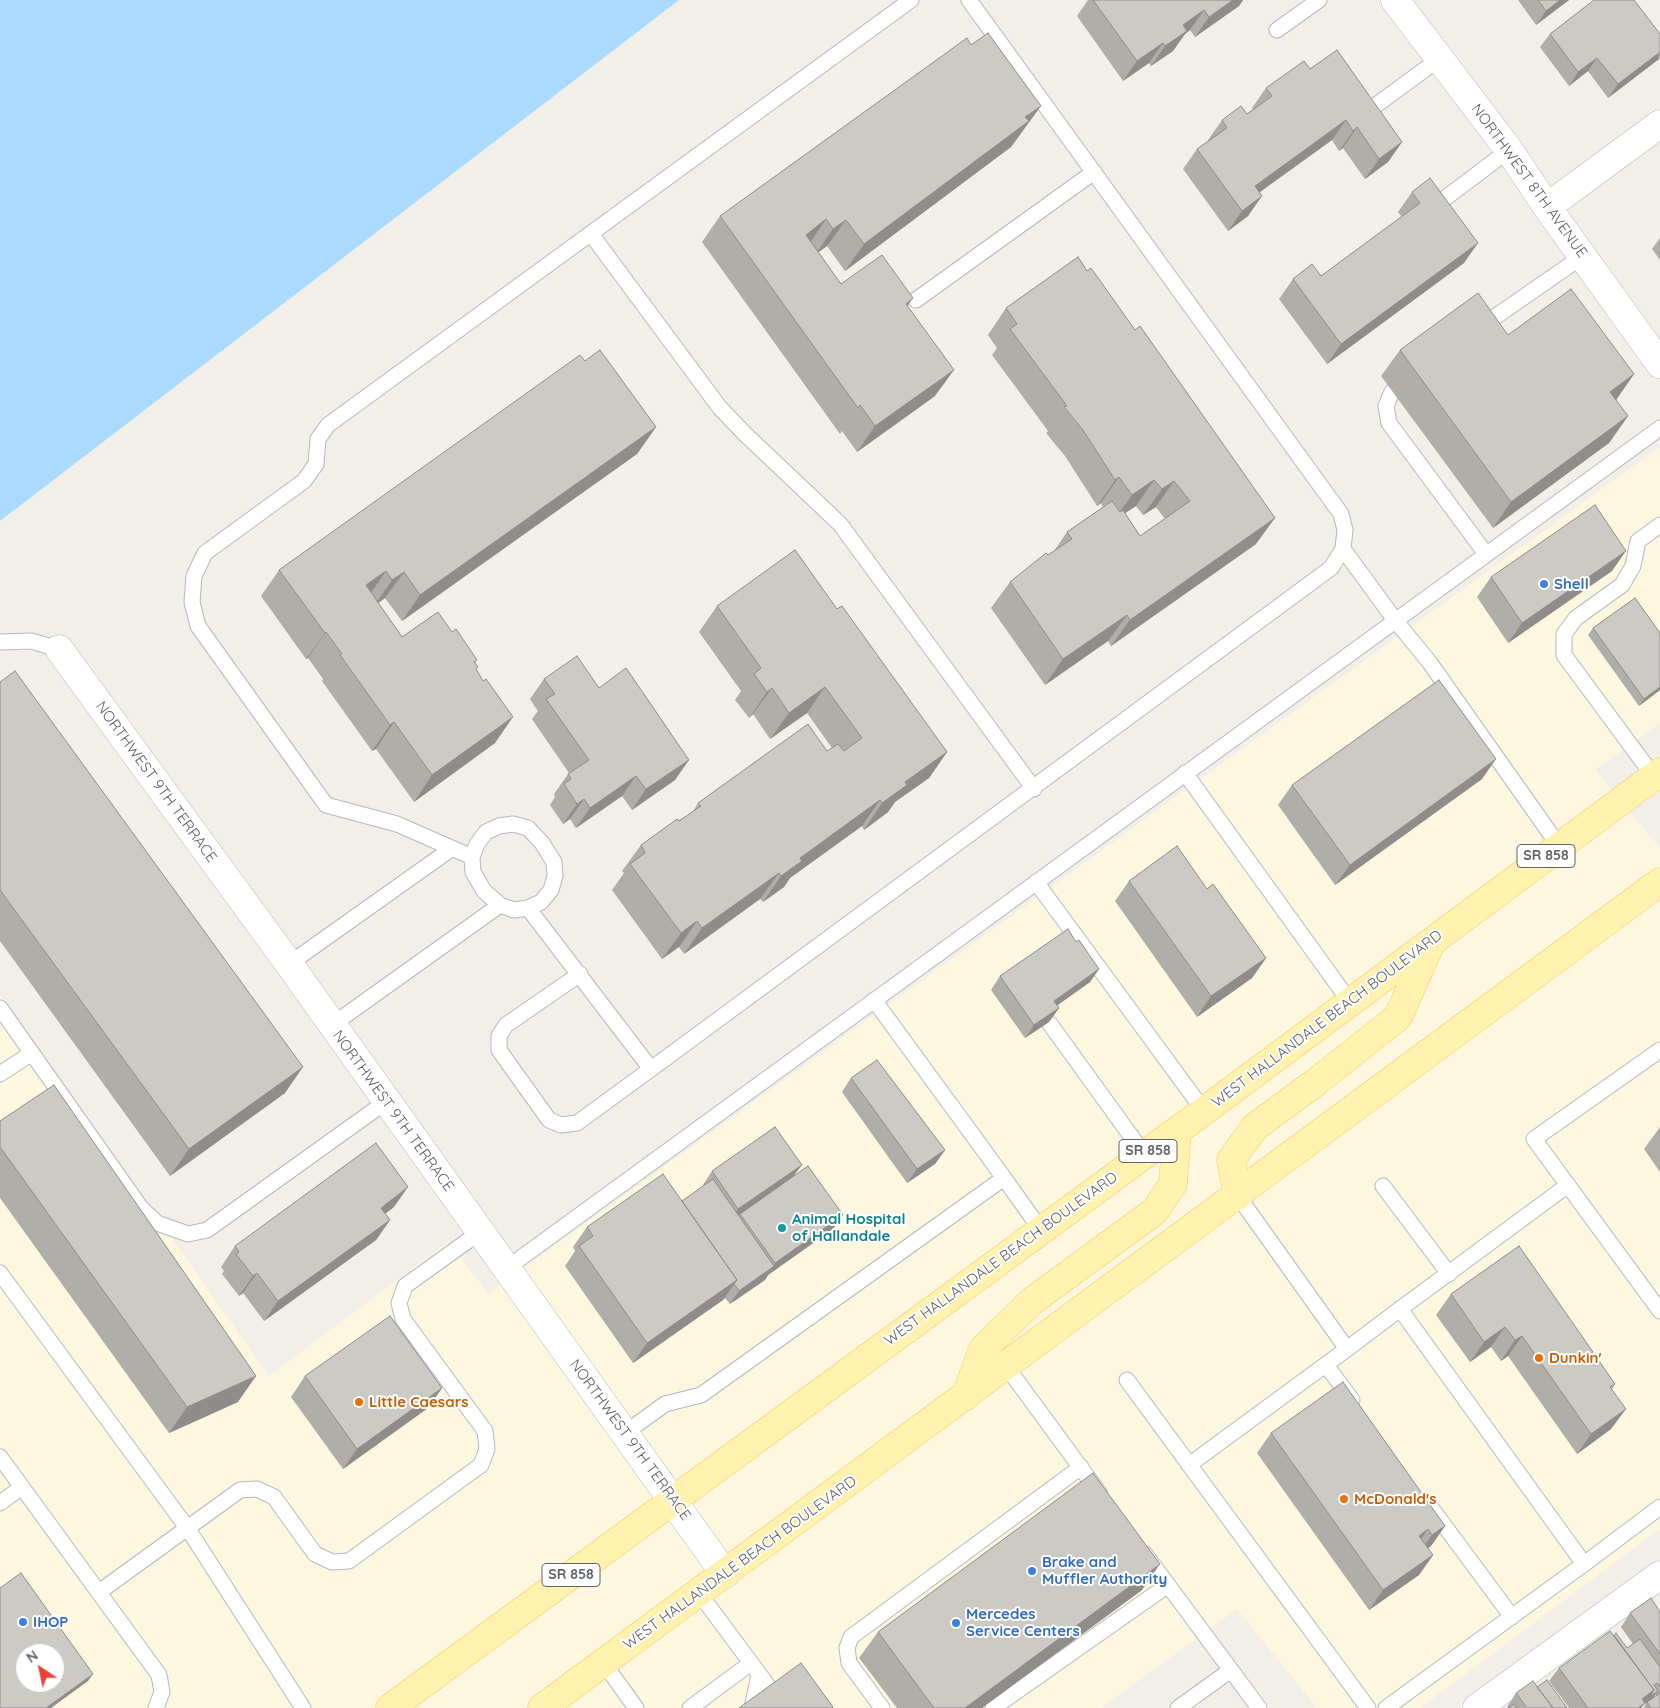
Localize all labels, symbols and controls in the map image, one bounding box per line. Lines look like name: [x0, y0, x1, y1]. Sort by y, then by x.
street label: NORTHWEST 8TH AVENUE: [1467, 101, 1591, 261]
place label: Shell: [1554, 575, 1589, 593]
marker: Shell: [1538, 578, 1550, 590]
street label: NORTHWEST 9TH TERRACE: [92, 698, 220, 866]
road number: SR 858: [1517, 844, 1575, 868]
street label: WEST HALLANDALE BEACH BOULEVARD: [1208, 926, 1446, 1112]
street label: NORTHWEST 9TH TERRACE: [329, 1027, 457, 1195]
road number: SR 858: [1119, 1140, 1177, 1162]
street label: WEST HALLANDALE BEACH BOULEVARD: [881, 1168, 1121, 1350]
place label: Animal Hospital of Hallandale: [792, 1210, 906, 1245]
marker: Animal Hospital of Hallandale: [776, 1222, 788, 1234]
place label: Dunkin': [1549, 1349, 1602, 1367]
marker: Dunkin': [1533, 1352, 1545, 1364]
street label: NORTHWEST 9TH TERRACE: [566, 1356, 694, 1524]
place label: Little Caesars: [369, 1393, 468, 1411]
marker: Little Caesars: [353, 1396, 365, 1408]
street label: WEST HALLANDALE BEACH BOULEVARD: [620, 1472, 860, 1654]
place label: McDonald's: [1354, 1490, 1436, 1508]
marker: McDonald's: [1338, 1493, 1350, 1505]
place label: Brake and Muffler Authority: [1042, 1553, 1167, 1588]
road number: SR 858: [542, 1564, 600, 1586]
marker: Brake and Muffler Authority: [1026, 1565, 1038, 1577]
place label: Mercedes Service Centers: [966, 1605, 1080, 1640]
place label: IHOP: [33, 1613, 68, 1631]
marker: IHOP: [17, 1616, 29, 1628]
marker: Mercedes Service Centers: [950, 1617, 962, 1629]
north arrow: [15, 1643, 65, 1693]
text: N: [23, 1646, 41, 1667]

